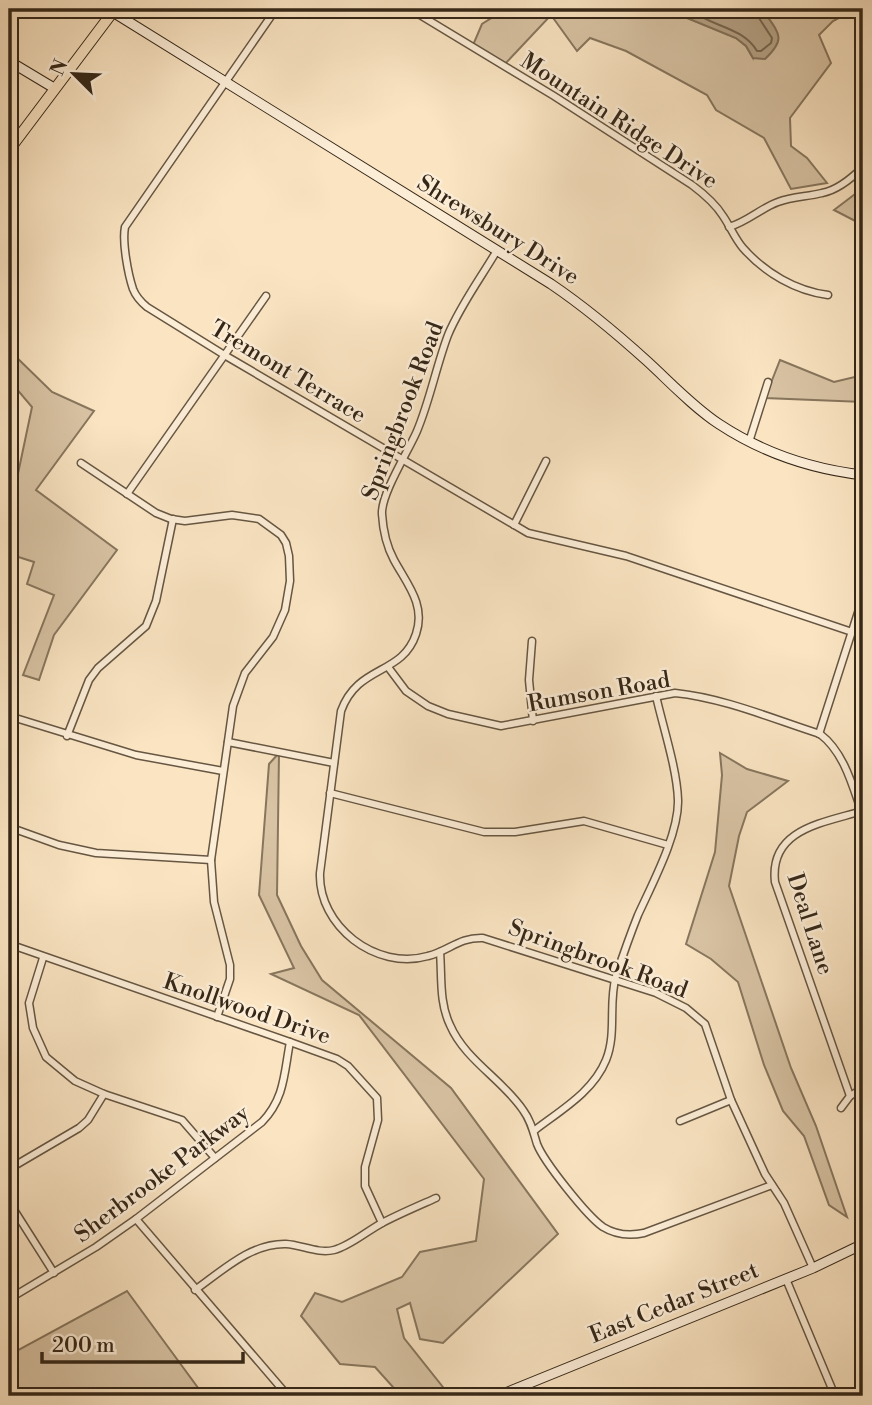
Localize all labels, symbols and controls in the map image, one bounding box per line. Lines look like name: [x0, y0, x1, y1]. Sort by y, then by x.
north arrow: [38, 38, 108, 108]
street label: Mountain Ridge Drive: [515, 47, 723, 195]
text: N: [45, 56, 73, 79]
street label: Shrewsbury Drive: [412, 169, 584, 291]
street label: Tremont Terrace: [205, 314, 371, 430]
street label: Springbrook Road: [356, 318, 450, 504]
street label: Rumson Road: [526, 666, 672, 718]
street label: Deal Lane: [780, 870, 840, 978]
street label: Springbrook Road: [504, 914, 692, 1004]
street label: Knollwood Drive: [160, 967, 334, 1051]
street label: Sherbrooke Parkway: [69, 1099, 256, 1249]
street label: East Cedar Street: [585, 1256, 763, 1350]
scale bar: [42, 1321, 243, 1365]
text: 200 m: [52, 1333, 115, 1359]

